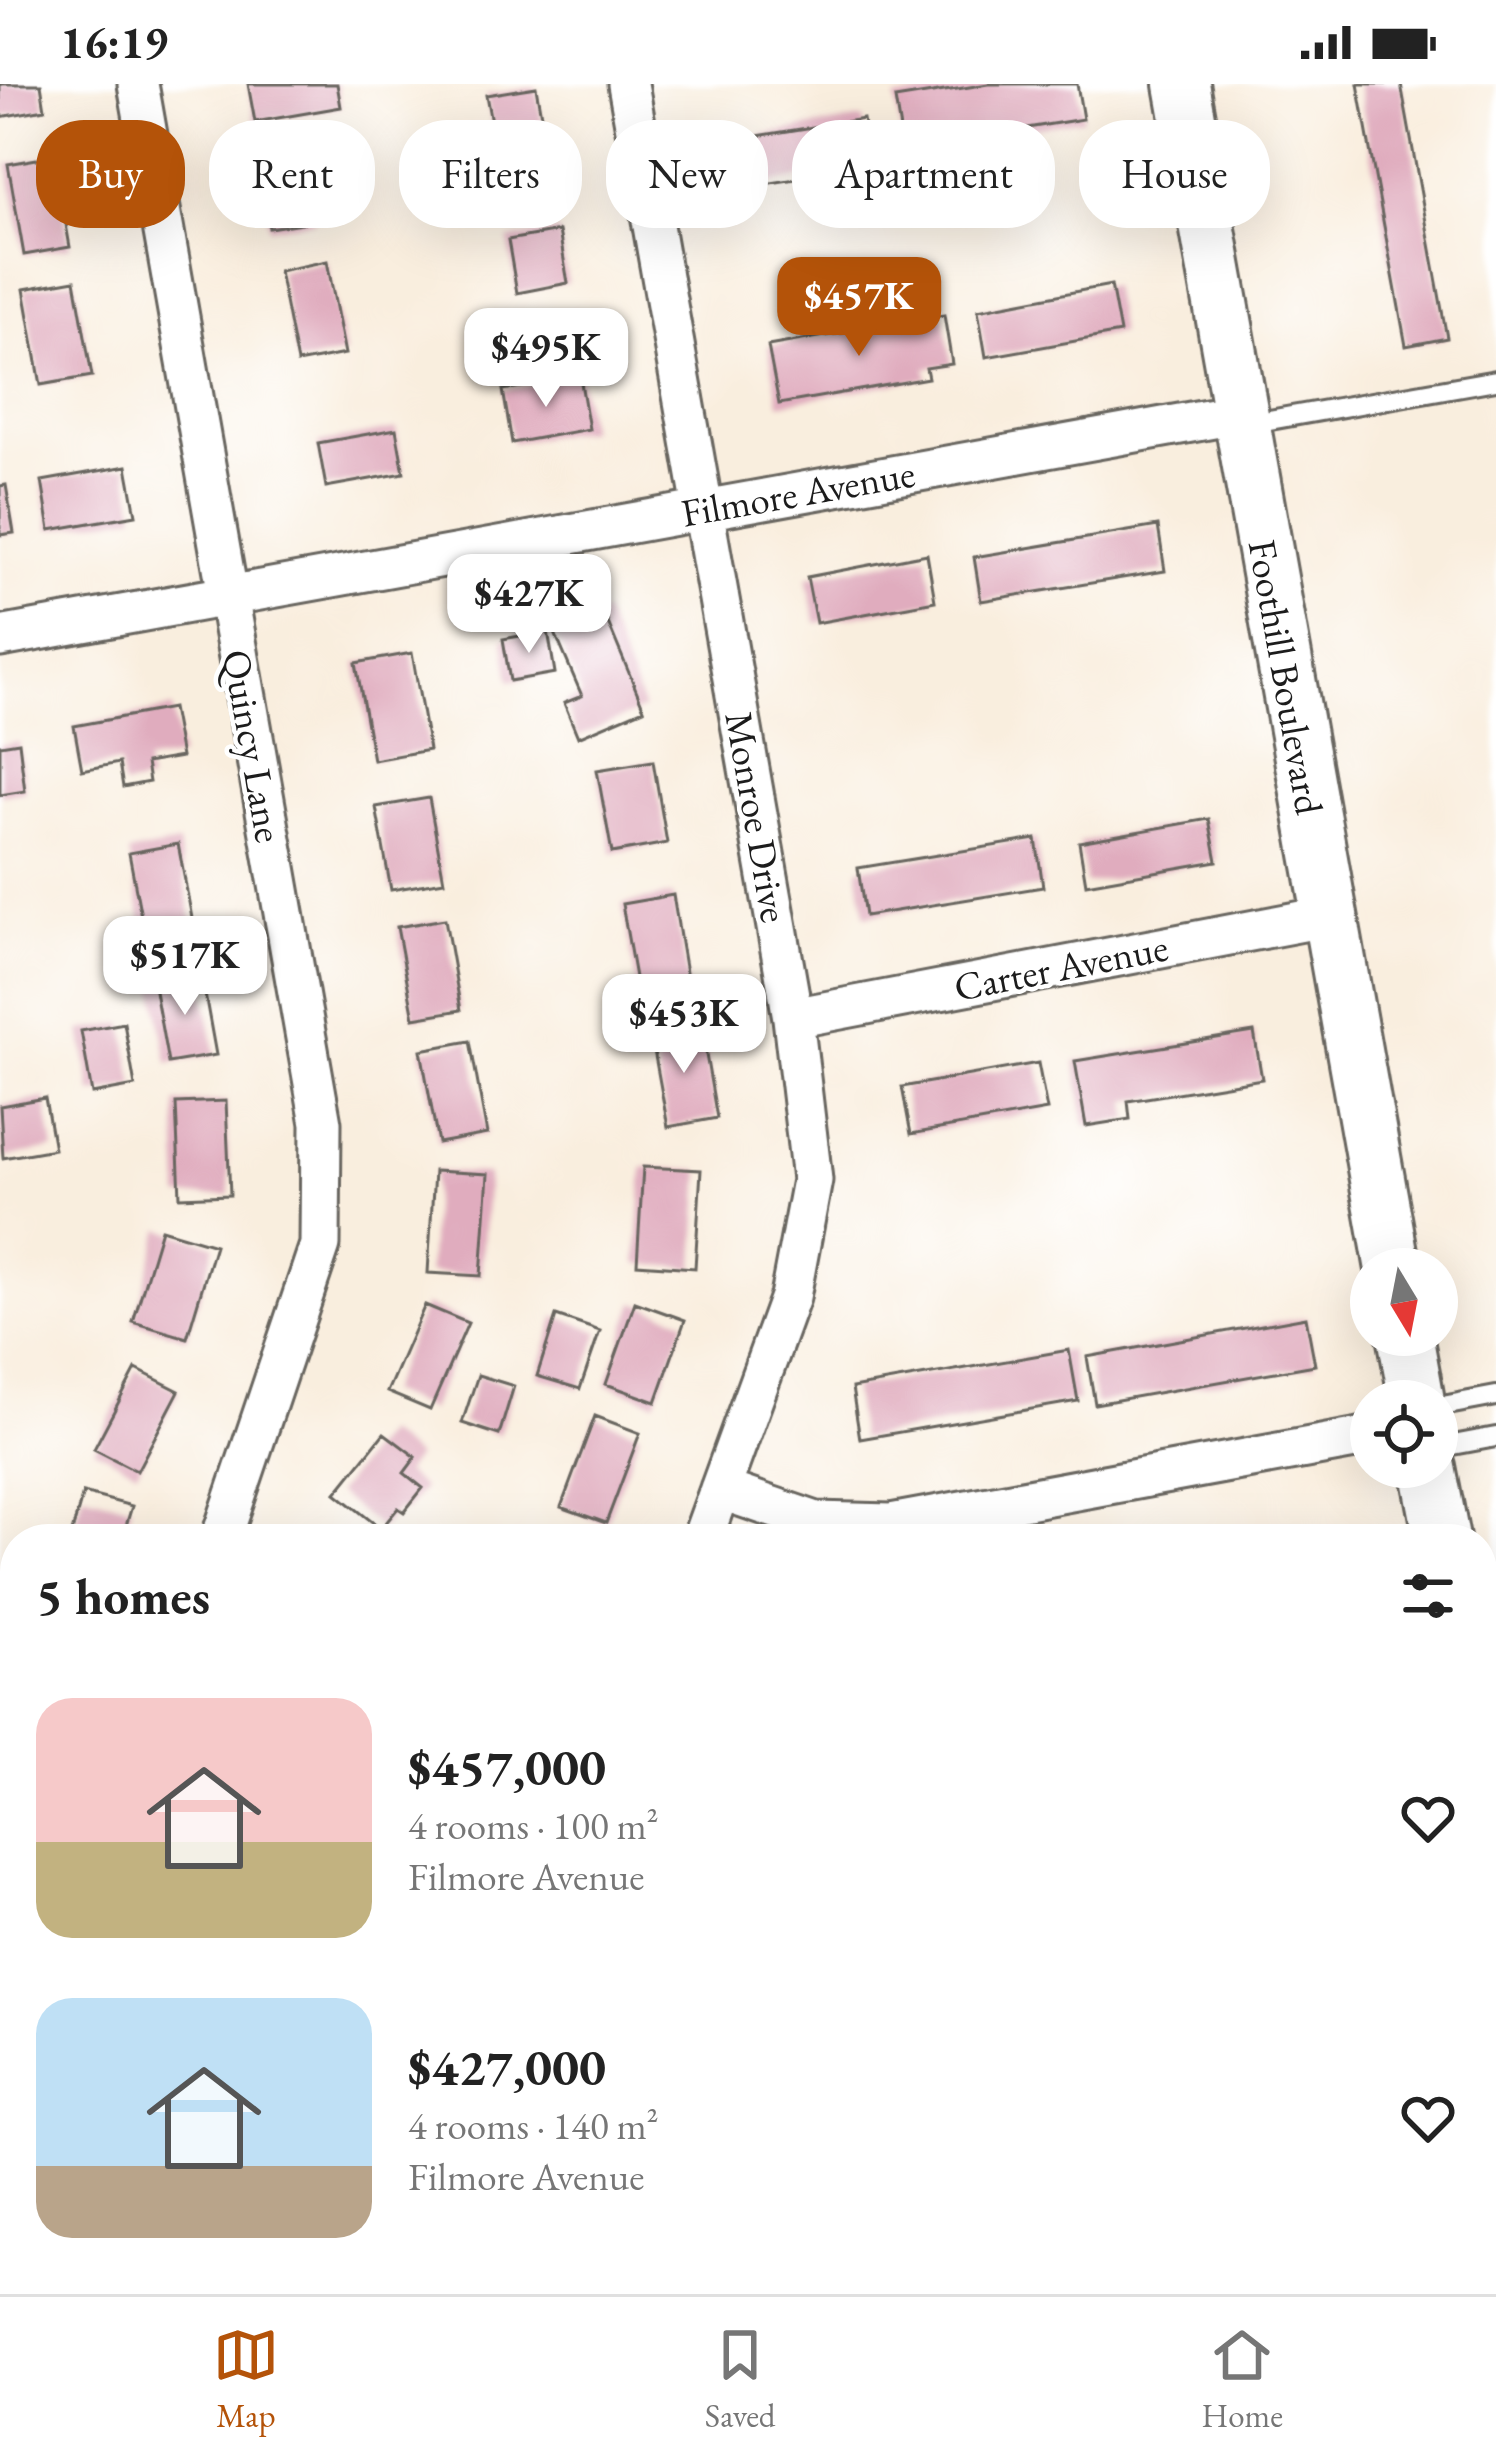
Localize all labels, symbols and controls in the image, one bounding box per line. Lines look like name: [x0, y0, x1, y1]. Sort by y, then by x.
text: 16:19: [60, 13, 168, 71]
chip: Buy: [36, 120, 185, 228]
chip: Rent: [209, 120, 375, 228]
chip: Filters: [399, 120, 582, 228]
chip: New: [606, 120, 768, 228]
chip: Apartment: [792, 120, 1055, 228]
chip: House: [1079, 120, 1270, 228]
pin: $457K: [775, 257, 943, 359]
text: $457K: [804, 270, 914, 321]
pin: $495K: [462, 308, 630, 410]
text: $495K: [491, 321, 601, 372]
street label: Filmore Avenue: [677, 447, 919, 539]
street label: Foothill Boulevard: [1237, 536, 1335, 819]
pin: $427K: [445, 554, 613, 656]
text: $427K: [474, 567, 584, 618]
street label: Quincy Lane: [211, 646, 295, 846]
street label: Monroe Drive: [713, 708, 801, 926]
pin: $517K: [101, 916, 269, 1018]
street label: Carter Avenue: [950, 921, 1172, 1013]
text: $517K: [130, 929, 240, 980]
pin: $453K: [600, 974, 768, 1076]
text: $453K: [629, 987, 739, 1038]
north arrow: [1350, 1248, 1458, 1356]
map controls: [1350, 1248, 1458, 1488]
button: locate: [1350, 1380, 1458, 1488]
text: 5 homes: [36, 1563, 210, 1629]
icon: filters: [1395, 1563, 1461, 1629]
text: $457,000: [408, 1734, 606, 1800]
icon: home: [132, 1746, 276, 1890]
icon: heart: [1395, 1785, 1461, 1851]
text: 4 rooms · 100 m²: [408, 1800, 659, 1851]
text: Filmore Avenue: [408, 1851, 645, 1902]
text: $427,000: [408, 2034, 606, 2100]
icon: home: [132, 2046, 276, 2190]
icon: heart: [1395, 2085, 1461, 2151]
text: 4 rooms · 140 m²: [408, 2100, 659, 2151]
text: Filmore Avenue: [408, 2151, 645, 2202]
tab: Map: [213, 2322, 279, 2437]
tab: Saved: [705, 2322, 776, 2437]
tab: Home: [1201, 2322, 1283, 2437]

